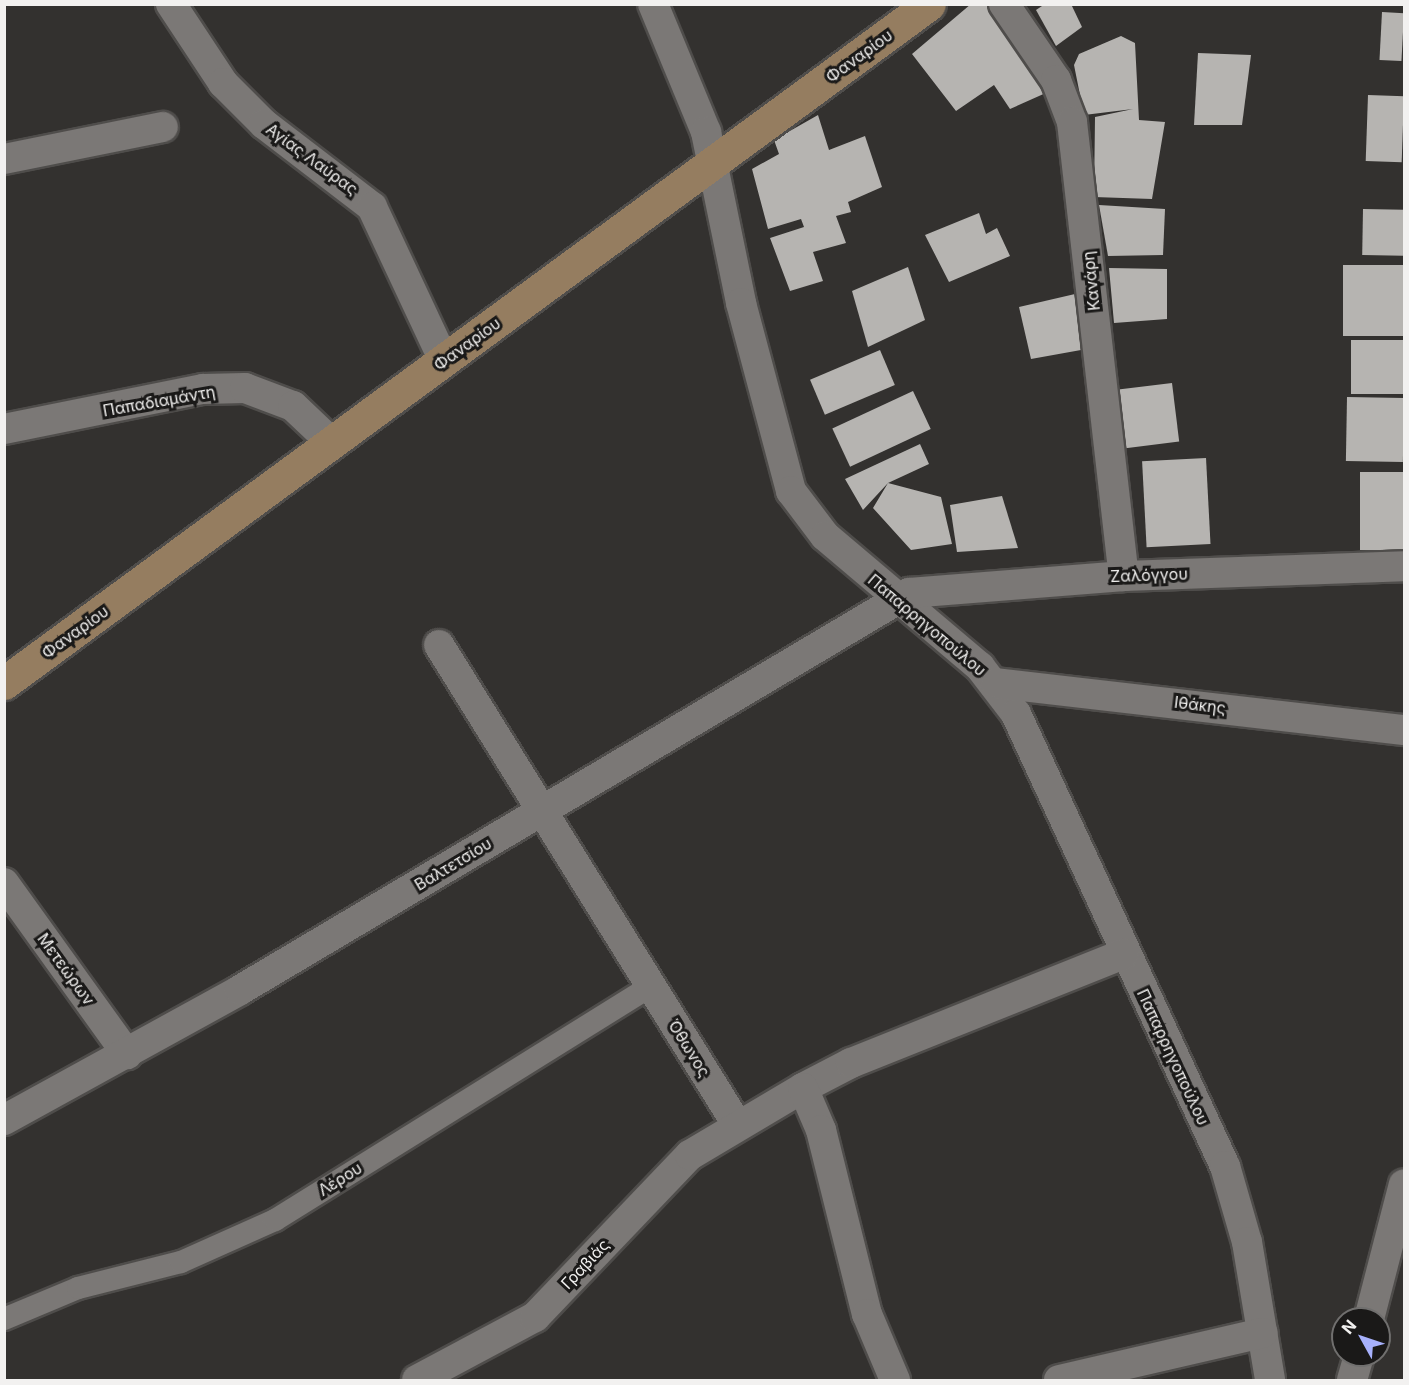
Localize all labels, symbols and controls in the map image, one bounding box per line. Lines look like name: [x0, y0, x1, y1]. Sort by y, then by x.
street label: Φαναρίου: [822, 25, 896, 87]
street label: Αγίας Λαύρας: [262, 119, 362, 199]
street label: Κανάρη: [1078, 250, 1104, 312]
street label: Φαναρίου: [430, 313, 504, 375]
street label: Παπαδιαμάντη: [101, 382, 217, 420]
street label: Ζαλόγγου: [1110, 564, 1188, 586]
street label: Παπαρρηγοπούλου: [864, 570, 990, 680]
street label: Φαναρίου: [38, 601, 112, 663]
street label: Ιθάκης: [1173, 692, 1227, 718]
street label: Βαλτετσίου: [411, 833, 495, 895]
street label: Μετεώρων: [34, 929, 98, 1009]
street label: Παπαρρηγοπούλου: [1133, 986, 1213, 1128]
street label: Όθωνος: [664, 1016, 714, 1080]
street label: Λέρου: [315, 1158, 365, 1200]
street label: Γραβιάς: [557, 1235, 613, 1293]
north arrow: [1331, 1307, 1391, 1367]
text: N: [1337, 1316, 1360, 1338]

